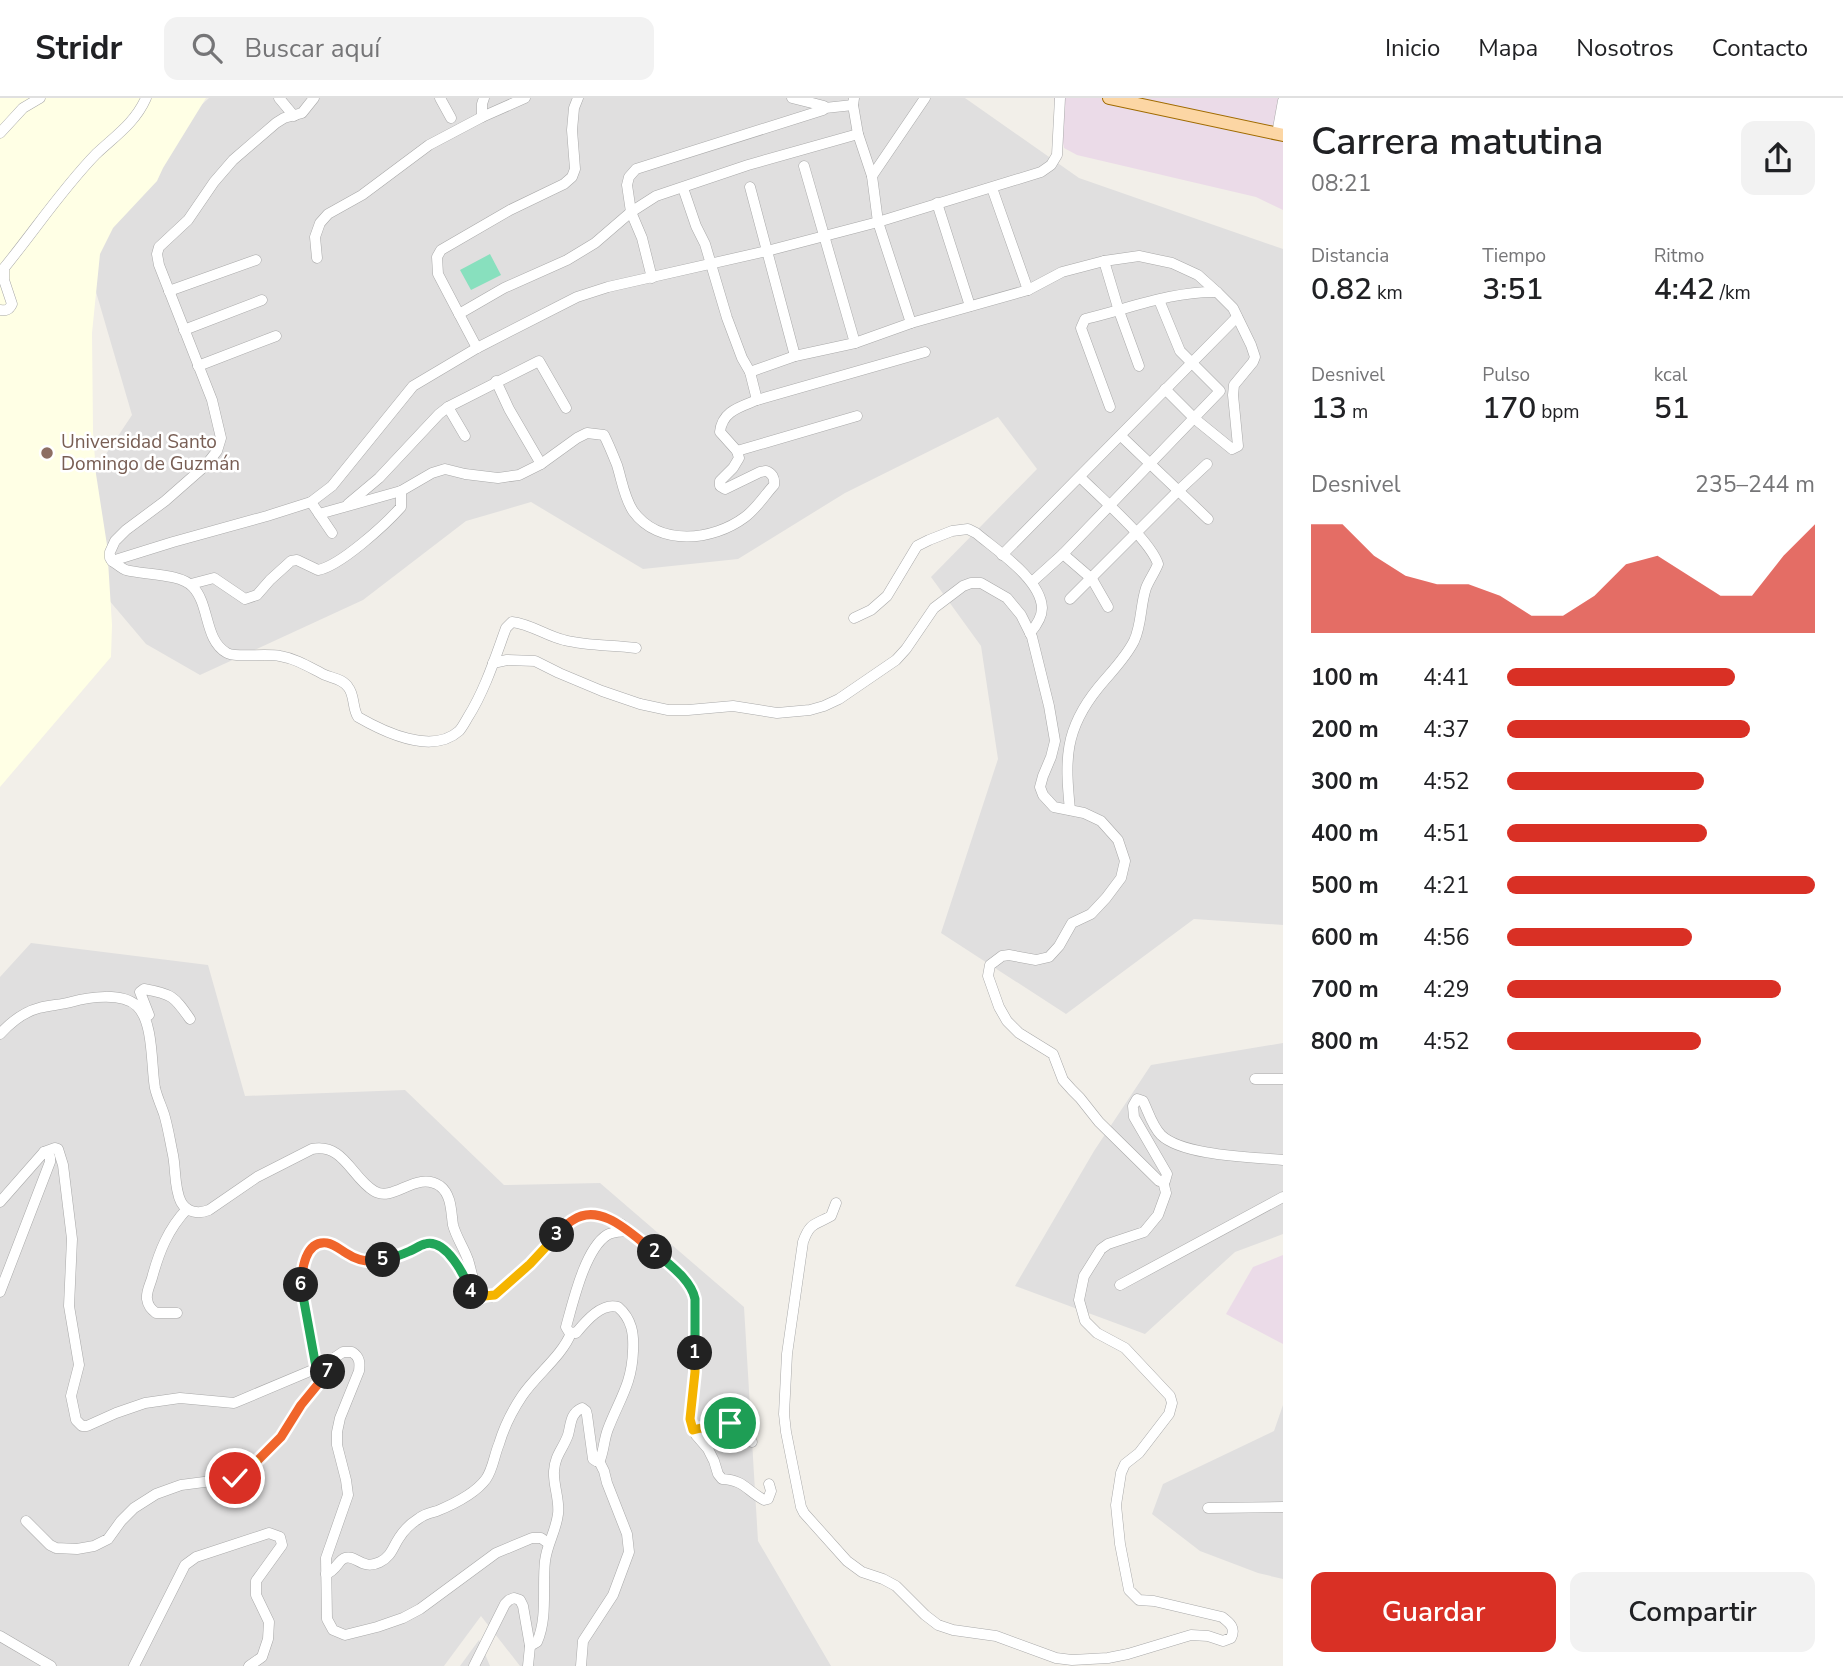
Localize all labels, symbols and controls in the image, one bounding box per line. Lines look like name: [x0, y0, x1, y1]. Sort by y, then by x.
search box: [164, 17, 654, 80]
text: Stridr: [35, 26, 122, 71]
icon: search: [188, 29, 226, 67]
text: Buscar aquí: [244, 31, 380, 66]
text: Inicio: [1385, 32, 1440, 64]
text: Mapa: [1478, 32, 1538, 64]
text: Nosotros: [1576, 32, 1674, 64]
text: Contacto: [1712, 32, 1808, 64]
text: Carrera matutina: [1311, 116, 1604, 167]
button: share: [1741, 121, 1815, 195]
text: 08:21: [1311, 168, 1371, 199]
text: Distancia: [1311, 243, 1389, 269]
text: Tiempo: [1482, 243, 1546, 269]
text: Ritmo: [1654, 243, 1704, 269]
text: 0.82: [1311, 269, 1372, 310]
text: 3:51: [1482, 269, 1543, 310]
text: 4:42: [1654, 269, 1715, 310]
text: km: [1372, 280, 1403, 306]
text: /km: [1715, 280, 1751, 306]
text: Desnivel: [1311, 362, 1385, 388]
text: Pulso: [1482, 362, 1530, 388]
text: kcal: [1654, 362, 1687, 388]
text: 13: [1311, 388, 1347, 429]
text: 170: [1482, 388, 1536, 429]
text: 51: [1654, 388, 1690, 429]
text: m: [1347, 399, 1368, 425]
text: bpm: [1536, 399, 1580, 425]
place label: Universidad Santo Domingo de Guzmán: [61, 429, 240, 477]
marker: Universidad Santo Domingo de Guzmán: [39, 445, 55, 461]
text: Desnivel: [1311, 469, 1401, 500]
text: 235–244 m: [1695, 469, 1815, 500]
text: 100 m: [1311, 662, 1379, 693]
text: 4:41: [1423, 662, 1470, 693]
text: 200 m: [1311, 714, 1379, 745]
text: 4:37: [1423, 714, 1470, 745]
text: 300 m: [1311, 766, 1379, 797]
text: 4:52: [1423, 766, 1470, 797]
text: 400 m: [1311, 818, 1379, 849]
text: 4:51: [1423, 818, 1470, 849]
text: 500 m: [1311, 870, 1379, 901]
text: 4:21: [1423, 870, 1470, 901]
text: 600 m: [1311, 922, 1379, 953]
text: 4:56: [1423, 922, 1470, 953]
text: 700 m: [1311, 974, 1379, 1005]
text: 4:29: [1423, 974, 1470, 1005]
text: 800 m: [1311, 1026, 1379, 1057]
text: 4:52: [1423, 1026, 1470, 1057]
pin: 3: [540, 1218, 574, 1252]
text: 3: [551, 1221, 562, 1247]
pin: 2: [638, 1234, 672, 1270]
text: 2: [649, 1238, 660, 1264]
pin: 5: [366, 1242, 400, 1278]
text: 5: [377, 1246, 388, 1272]
pin: 6: [284, 1268, 318, 1302]
text: 6: [295, 1271, 306, 1297]
pin: 4: [454, 1274, 489, 1310]
text: 4: [465, 1278, 476, 1304]
pin: 1: [678, 1336, 712, 1370]
text: 1: [689, 1339, 700, 1365]
pin: 7: [310, 1354, 346, 1390]
text: 7: [322, 1358, 333, 1384]
pin: [700, 1393, 760, 1453]
icon: arrive: [711, 1404, 749, 1442]
pin: [205, 1448, 265, 1508]
icon: check: [216, 1459, 254, 1497]
button: Guardar: [1311, 1572, 1556, 1652]
button: Compartir: [1570, 1572, 1815, 1652]

